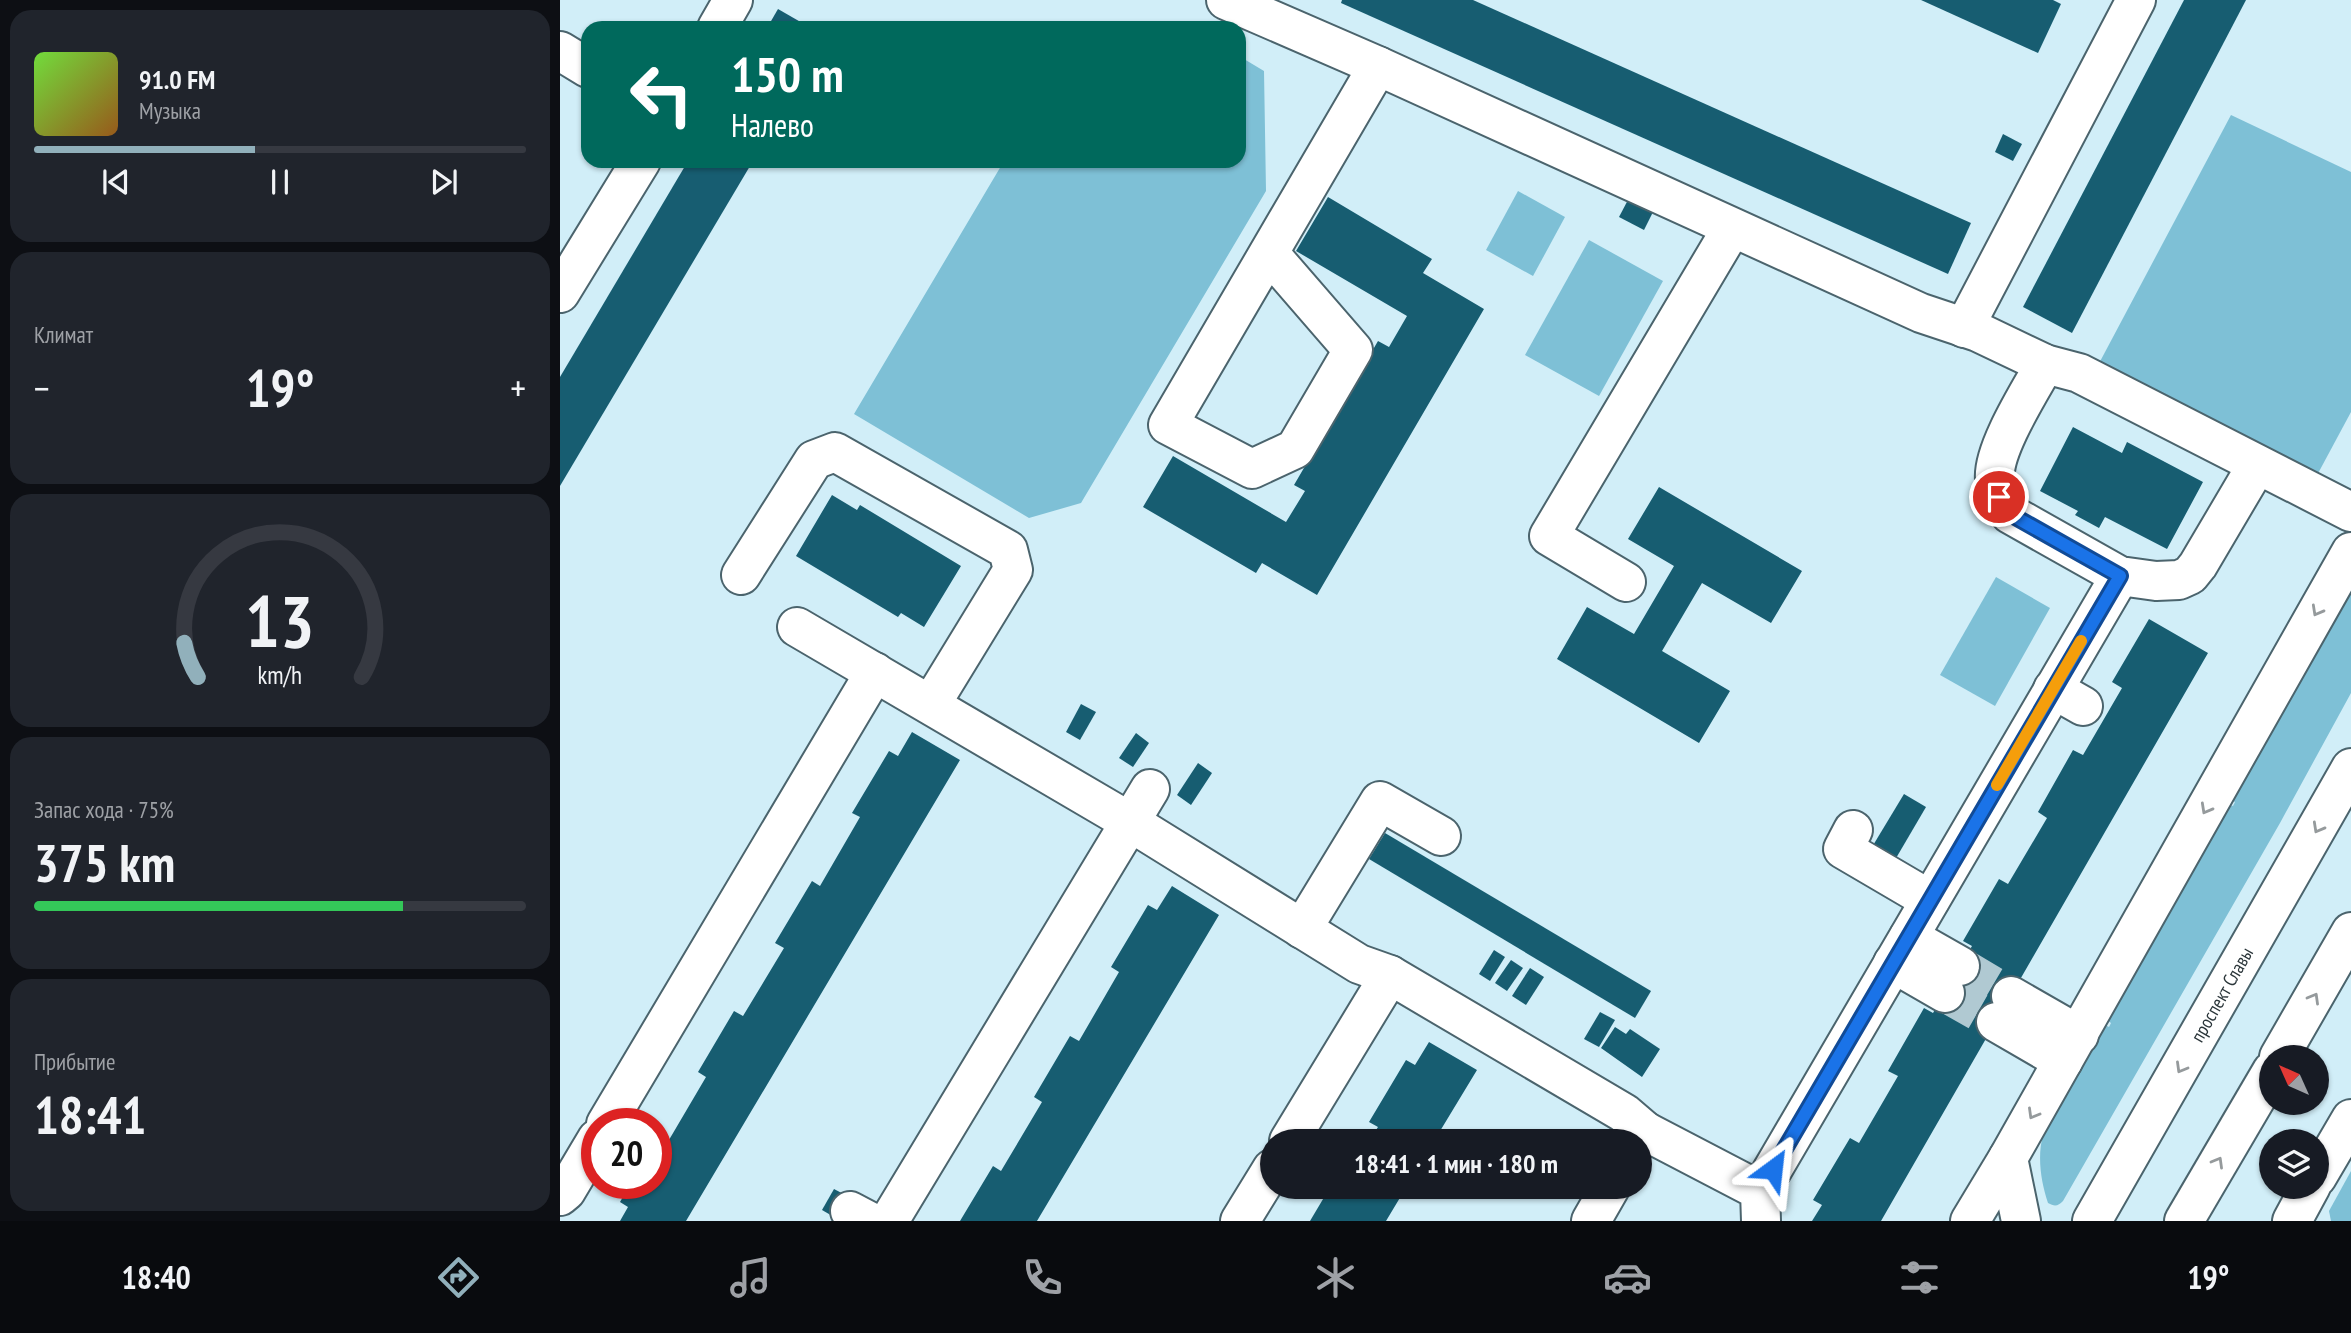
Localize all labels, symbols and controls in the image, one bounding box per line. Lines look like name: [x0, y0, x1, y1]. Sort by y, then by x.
text: 150 m: [731, 42, 844, 106]
icon: left: [616, 49, 707, 140]
text: 91.0 FM: [139, 63, 215, 96]
text: Музыка: [139, 96, 201, 125]
text: Налево: [731, 104, 814, 146]
icon: previous: [97, 163, 135, 201]
icon: pause: [261, 163, 299, 201]
icon: next: [425, 163, 463, 201]
text: Климат: [34, 320, 93, 349]
text: 19°: [246, 354, 314, 421]
text: −: [34, 363, 50, 412]
text: +: [510, 363, 526, 412]
pin: [1969, 467, 2029, 527]
icon: arrive: [1980, 478, 2018, 516]
text: 13: [245, 573, 315, 667]
one-way arrow: [2313, 604, 2326, 617]
text: km/h: [258, 658, 302, 690]
text: Запас хода · 75%: [34, 795, 174, 824]
one-way arrow: [2201, 802, 2214, 815]
one-way arrow: [2313, 820, 2326, 833]
text: 375 km: [34, 829, 175, 896]
street label: проспект Славы: [2185, 943, 2258, 1046]
one-way arrow: [2305, 993, 2318, 1006]
north arrow: [2259, 1045, 2329, 1115]
map controls: [2259, 1045, 2329, 1199]
text: Прибытие: [34, 1047, 115, 1076]
one-way arrow: [2176, 1060, 2189, 1073]
text: 18:41: [34, 1081, 146, 1148]
one-way arrow: [2028, 1107, 2041, 1119]
speed limit sign: 20: [581, 1108, 672, 1199]
button: layers: [2259, 1129, 2329, 1199]
position arrow: [1736, 1132, 1810, 1206]
text: 18:41 · 1 мин · 180 m: [1354, 1147, 1558, 1180]
one-way arrow: [2210, 1157, 2223, 1170]
icon: directions: [434, 1253, 483, 1302]
icon: music: [726, 1253, 775, 1302]
icon: phone: [1018, 1253, 1067, 1302]
icon: climate: [1311, 1253, 1360, 1302]
icon: car: [1603, 1253, 1652, 1302]
icon: filters: [1895, 1253, 1944, 1302]
text: 18:40: [122, 1256, 191, 1298]
text: 19°: [2187, 1256, 2229, 1298]

